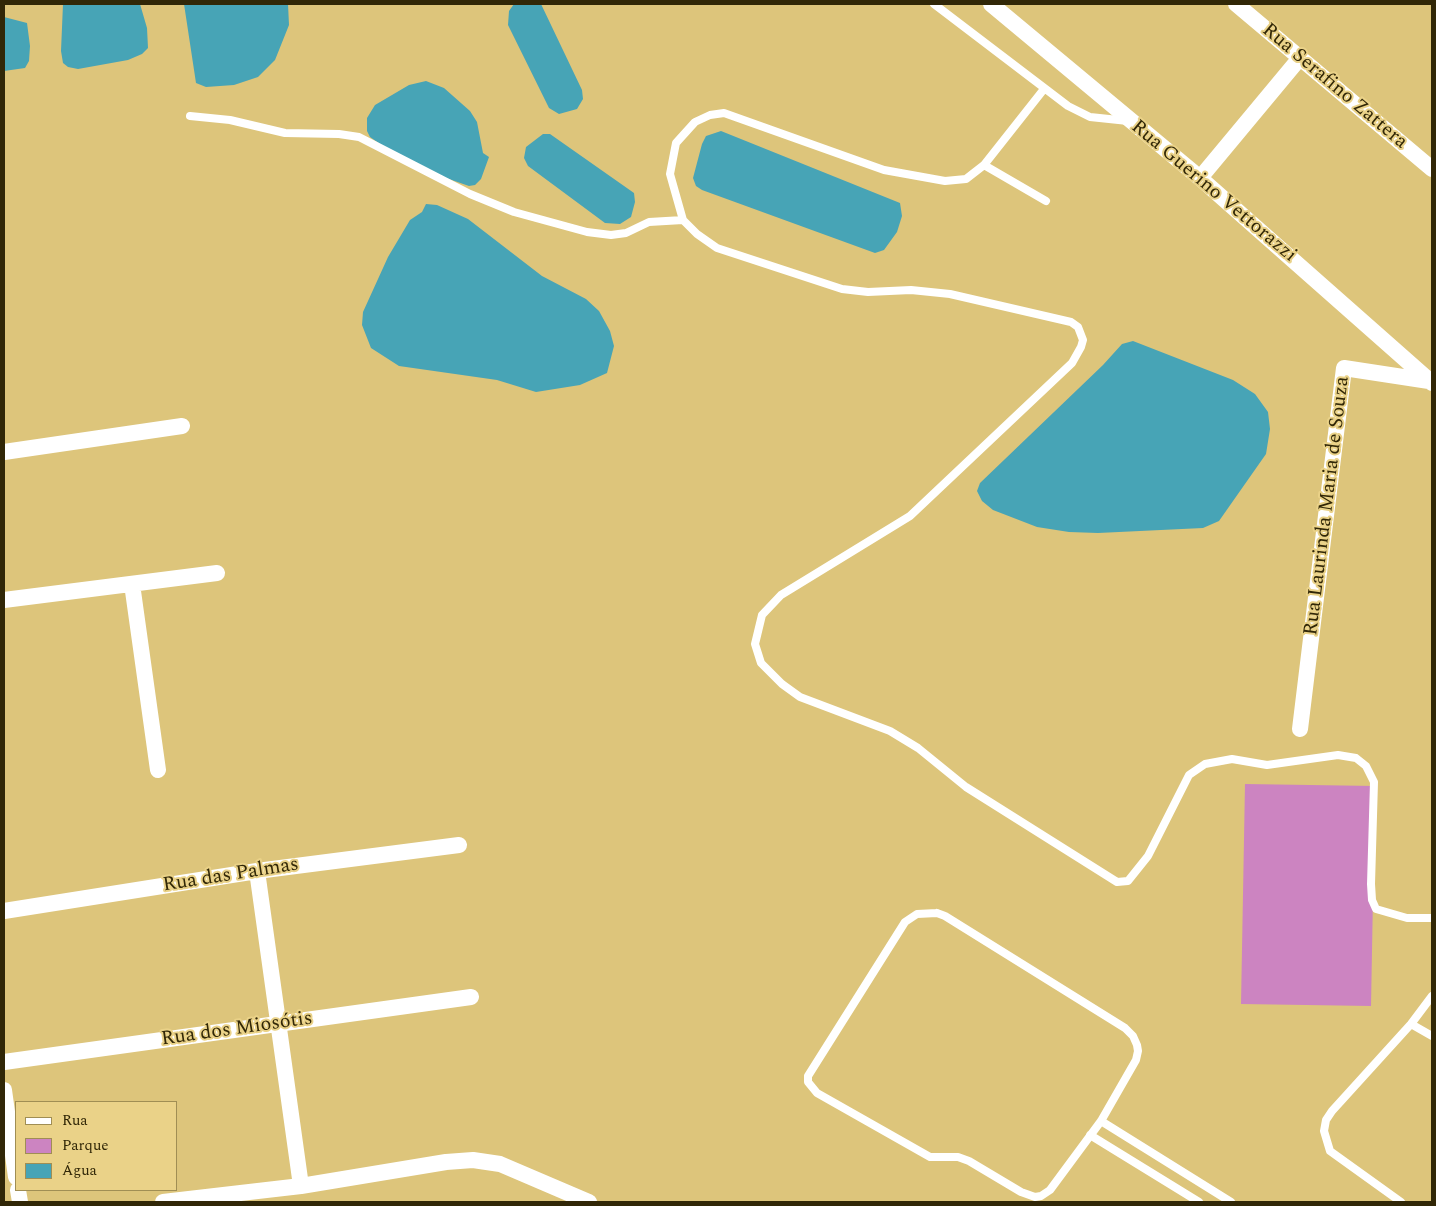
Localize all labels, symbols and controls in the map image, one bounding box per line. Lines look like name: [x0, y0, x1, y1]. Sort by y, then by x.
street label: Rua Serafino Zattera: [1256, 19, 1412, 155]
street label: Rua Guerino Vettorazzi: [1125, 116, 1301, 268]
street label: Rua Laurinda Maria de Souza: [1300, 375, 1356, 637]
street label: Rua das Palmas: [161, 853, 301, 899]
street label: Rua dos Miosótis: [160, 1008, 314, 1052]
legend: [15, 1101, 178, 1191]
text: Rua: [62, 1109, 88, 1132]
text: Parque: [62, 1134, 109, 1157]
text: Água: [62, 1159, 97, 1182]

